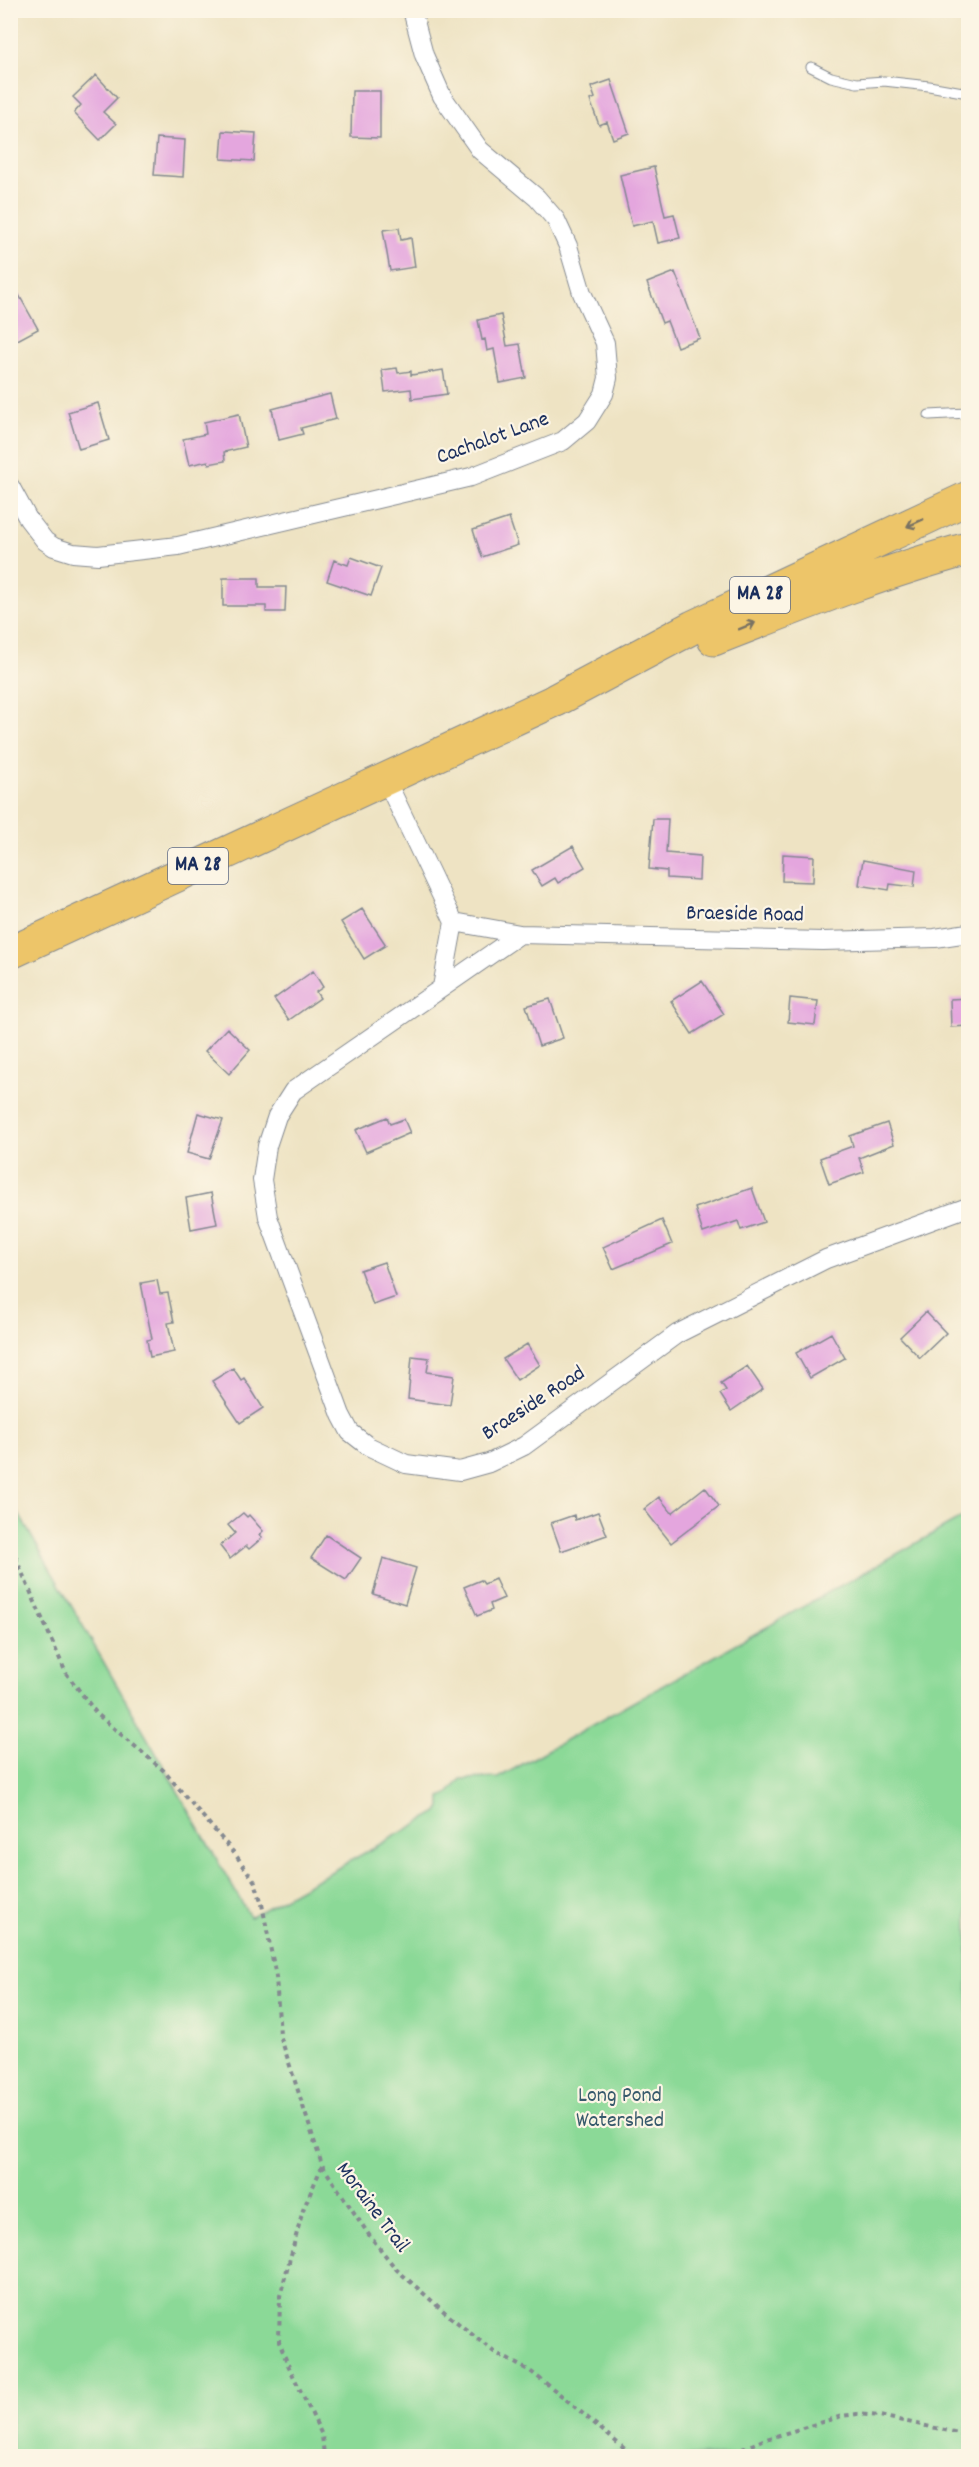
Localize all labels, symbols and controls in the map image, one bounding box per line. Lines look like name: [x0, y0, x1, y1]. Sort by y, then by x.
street label: Cachalot Lane: [432, 404, 554, 474]
one-way arrow: [907, 517, 925, 529]
road number: MA 28: [730, 577, 790, 613]
one-way arrow: [738, 620, 756, 631]
road number: MA 28: [168, 848, 228, 884]
street label: Braeside Road: [686, 898, 804, 932]
street label: Braeside Road: [476, 1359, 592, 1449]
park label: Long Pond Watershed: [576, 2081, 664, 2137]
street label: Moraine Trail: [328, 2156, 416, 2260]

